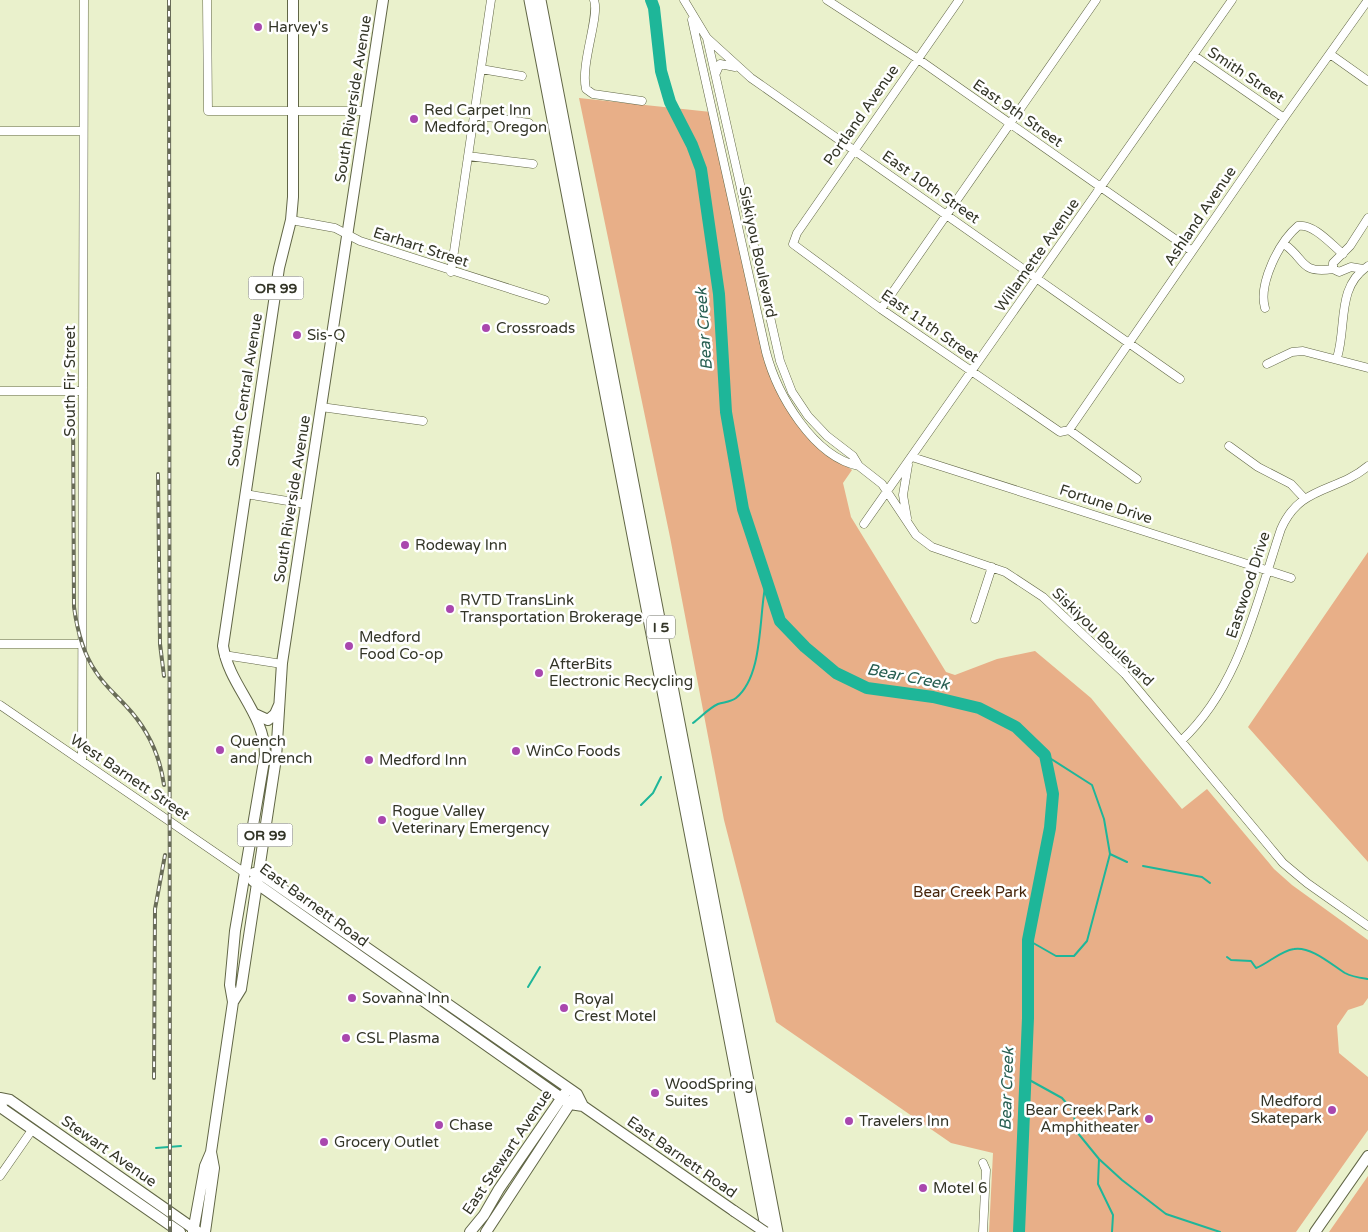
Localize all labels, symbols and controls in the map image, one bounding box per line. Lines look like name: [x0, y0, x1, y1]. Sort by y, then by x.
street label: South Riverside Avenue: [331, 14, 375, 184]
place label: Harvey's: [268, 18, 328, 36]
marker: Harvey's: [252, 21, 264, 33]
street label: Smith Street: [1204, 43, 1288, 107]
street label: Portland Avenue: [820, 61, 902, 169]
street label: East 9th Street: [970, 75, 1067, 151]
place label: Red Carpet Inn Medford, Oregon: [424, 101, 547, 136]
marker: Red Carpet Inn Medford, Oregon: [408, 113, 420, 125]
street label: East 10th Street: [879, 147, 984, 228]
street label: Ashland Avenue: [1160, 163, 1240, 269]
street label: Siskiyou Boulevard: [735, 185, 781, 319]
street label: Willamette Avenue: [991, 195, 1083, 315]
street label: Earhart Street: [371, 223, 471, 271]
road number: OR 99: [248, 276, 304, 300]
water label: Bear Creek: [691, 286, 717, 371]
street label: East 11th Street: [878, 286, 983, 367]
street label: South Central Avenue: [224, 312, 266, 468]
place label: Crossroads: [496, 319, 575, 337]
marker: Crossroads: [480, 322, 492, 334]
street label: South Fir Street: [61, 325, 79, 437]
place label: Sis-Q: [307, 326, 345, 344]
marker: Sis-Q: [291, 329, 303, 341]
street label: South Riverside Avenue: [270, 414, 314, 584]
street label: Fortune Drive: [1057, 480, 1155, 528]
street label: Eastwood Drive: [1222, 529, 1274, 641]
place label: Rodeway Inn: [415, 536, 507, 554]
marker: Rodeway Inn: [399, 539, 411, 551]
street label: Siskiyou Boulevard: [1049, 584, 1157, 690]
place label: RVTD TransLink Transportation Brokerage: [460, 591, 642, 626]
marker: RVTD TransLink Transportation Brokerage: [444, 603, 456, 615]
road number: I 5: [647, 616, 675, 638]
place label: Medford Food Co-op: [359, 628, 443, 663]
marker: Medford Food Co-op: [343, 640, 355, 652]
place label: AfterBits Electronic Recycling: [549, 655, 693, 690]
water label: Bear Creek: [865, 659, 952, 695]
marker: AfterBits Electronic Recycling: [533, 667, 545, 679]
street label: West Barnett Street: [67, 730, 193, 824]
place label: Quench and Drench: [230, 732, 312, 767]
place label: WinCo Foods: [526, 742, 620, 760]
marker: Quench and Drench: [214, 744, 226, 756]
marker: WinCo Foods: [510, 745, 522, 757]
place label: Medford Inn: [379, 751, 467, 769]
marker: Medford Inn: [363, 754, 375, 766]
place label: Rogue Valley Veterinary Emergency: [392, 802, 549, 837]
marker: Rogue Valley Veterinary Emergency: [376, 814, 388, 826]
road number: OR 99: [238, 824, 292, 846]
street label: East Barnett Road: [256, 860, 372, 950]
park label: Bear Creek Park: [913, 883, 1027, 901]
place label: Sovanna Inn: [362, 989, 450, 1007]
place label: Royal Crest Motel: [574, 990, 656, 1025]
marker: Sovanna Inn: [346, 992, 358, 1004]
marker: Royal Crest Motel: [558, 1002, 570, 1014]
place label: CSL Plasma: [356, 1029, 440, 1047]
marker: CSL Plasma: [340, 1032, 352, 1044]
water label: Bear Creek: [996, 1046, 1018, 1131]
place label: WoodSpring Suites: [665, 1075, 754, 1110]
street label: East Stewart Avenue: [458, 1086, 556, 1218]
marker: WoodSpring Suites: [649, 1087, 661, 1099]
place label: Medford Skatepark: [1251, 1092, 1322, 1127]
place label: Bear Creek Park Amphitheater: [1025, 1101, 1139, 1136]
marker: Medford Skatepark: [1326, 1104, 1338, 1116]
street label: Stewart Avenue: [58, 1111, 160, 1191]
street label: East Barnett Road: [624, 1112, 740, 1202]
place label: Travelers Inn: [859, 1112, 949, 1130]
marker: Bear Creek Park Amphitheater: [1143, 1113, 1155, 1125]
marker: Travelers Inn: [843, 1115, 855, 1127]
place label: Chase: [449, 1116, 493, 1134]
marker: Chase: [433, 1119, 445, 1131]
place label: Grocery Outlet: [334, 1133, 439, 1151]
marker: Grocery Outlet: [318, 1136, 330, 1148]
place label: Motel 6: [933, 1179, 988, 1197]
marker: Motel 6: [917, 1182, 929, 1194]

